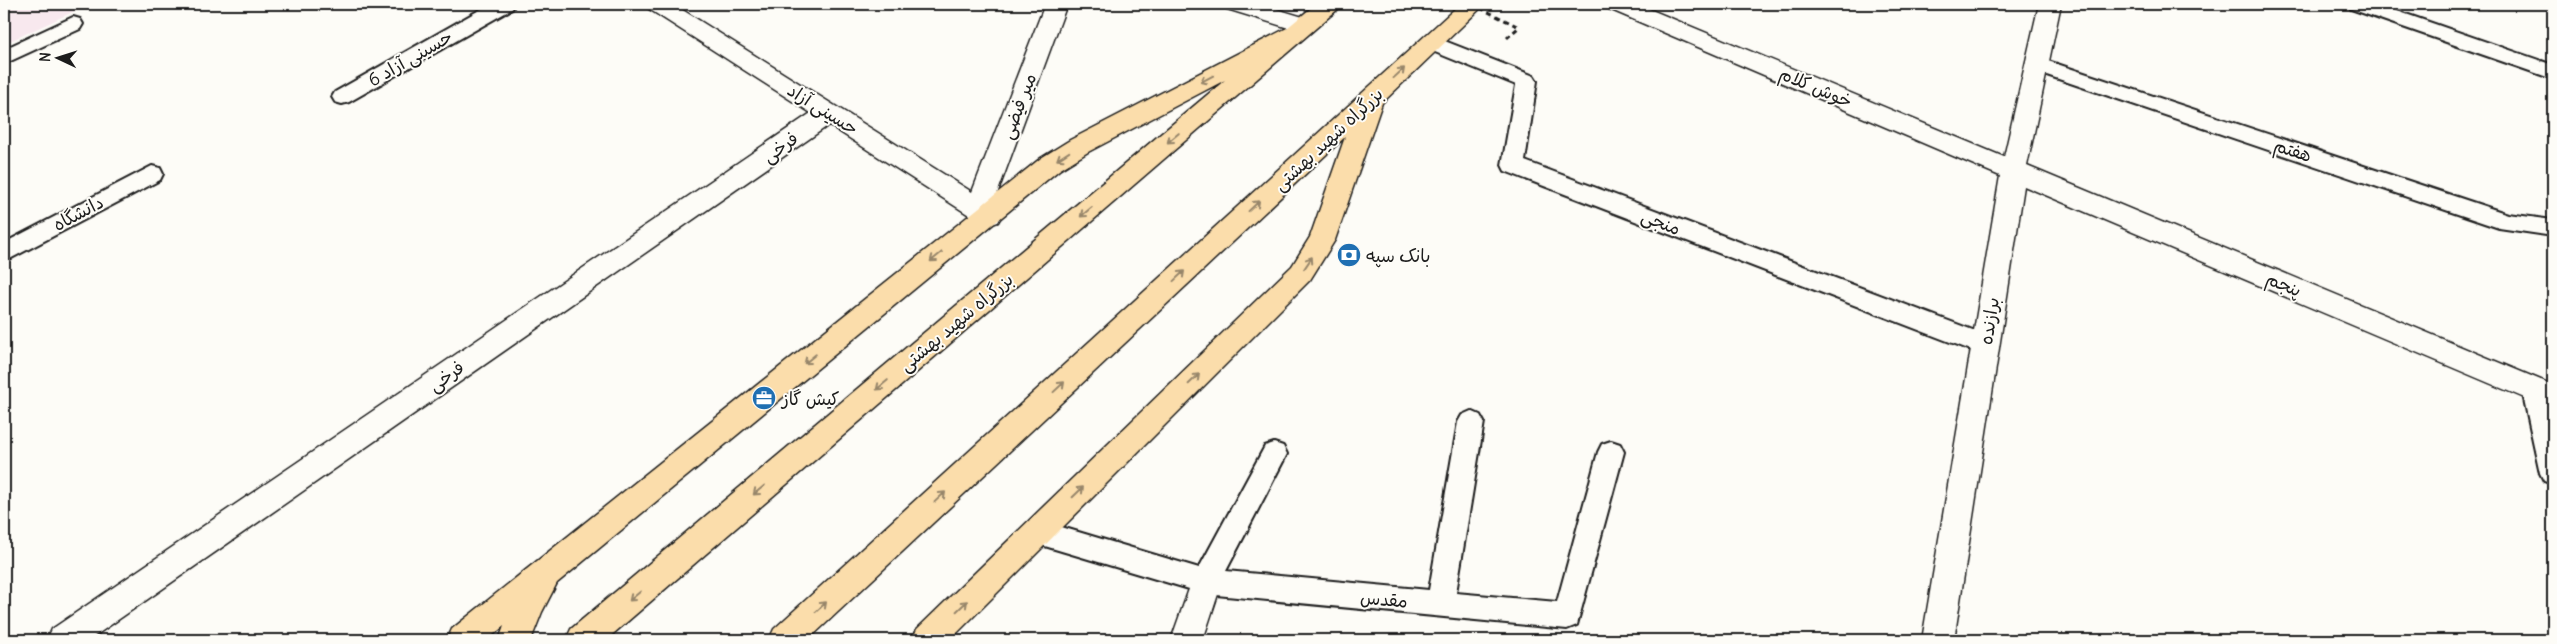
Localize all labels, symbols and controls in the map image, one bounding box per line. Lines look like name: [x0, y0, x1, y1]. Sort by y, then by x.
street label: حسینی آزاد 6: [364, 25, 456, 91]
north arrow: [32, 32, 82, 82]
text: N: [36, 52, 54, 63]
street label: خوش کلام: [1775, 61, 1856, 115]
one-way arrow: [1393, 67, 1406, 78]
street label: میر فیضی: [995, 70, 1041, 142]
one-way arrow: [1199, 74, 1214, 84]
street label: حسینی آزاد: [783, 78, 863, 140]
street label: بزرگراه شهید بهشتی: [1268, 82, 1388, 196]
street label: فرخی: [758, 126, 802, 168]
one-way arrow: [1167, 132, 1180, 143]
street label: هفتم: [2270, 133, 2315, 170]
one-way arrow: [1056, 150, 1070, 161]
street label: دانشگاه: [49, 190, 107, 236]
one-way arrow: [1248, 201, 1261, 212]
street label: منجی: [1638, 204, 1684, 240]
one-way arrow: [1080, 206, 1093, 217]
bank icon: بانک سپه: [1336, 242, 1362, 268]
place label: بانک سپه: [1366, 244, 1430, 268]
one-way arrow: [930, 251, 943, 262]
one-way arrow: [1303, 256, 1313, 270]
street label: پنجم: [2262, 266, 2305, 304]
street label: بزرگراه شهید بهشتی: [894, 268, 1018, 376]
one-way arrow: [1172, 270, 1185, 282]
street label: برازنده: [1974, 296, 2004, 346]
one-way arrow: [804, 354, 817, 365]
street label: فرخی: [424, 355, 468, 397]
one-way arrow: [1188, 373, 1200, 385]
one-way arrow: [876, 379, 889, 391]
one-way arrow: [1053, 381, 1066, 392]
office icon: كيش گاز: [751, 385, 777, 411]
place label: كيش گاز: [780, 387, 840, 410]
one-way arrow: [752, 485, 765, 496]
one-way arrow: [1072, 486, 1085, 498]
one-way arrow: [934, 491, 946, 503]
street label: مقدس: [1359, 585, 1409, 613]
one-way arrow: [629, 590, 642, 601]
one-way arrow: [956, 600, 969, 612]
one-way arrow: [814, 601, 827, 613]

